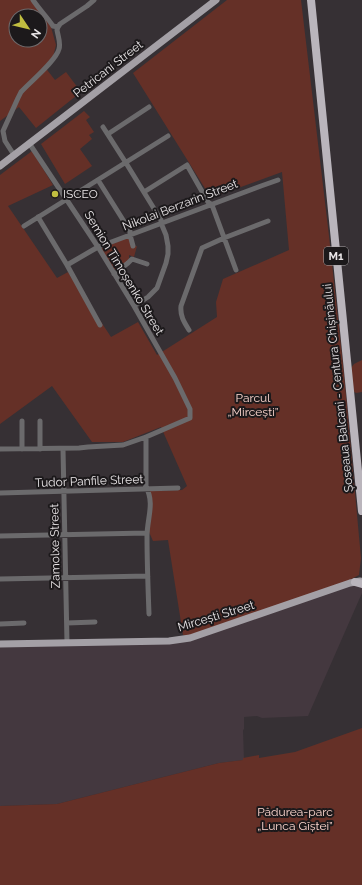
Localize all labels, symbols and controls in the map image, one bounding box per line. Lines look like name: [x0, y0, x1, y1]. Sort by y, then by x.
north arrow: [8, 8, 48, 48]
text: N: [28, 26, 44, 41]
street label: Petricani Street: [70, 38, 146, 100]
street label: Nikolai Berzarin Street: [120, 177, 240, 233]
place label: ISCEO: [63, 187, 98, 201]
marker: ISCEO: [50, 189, 60, 199]
street label: Semion Timoșenko Street: [81, 208, 167, 338]
road number: M1: [324, 247, 348, 265]
street label: Șoseaua Balcani - Centura Chișinăului: [320, 283, 356, 493]
park label: Parcul „Mircești”: [227, 391, 279, 419]
street label: Tudor Panfile Street: [34, 472, 144, 490]
street label: Zamolxe Street: [47, 504, 63, 588]
street label: Mircești Street: [176, 598, 256, 634]
park label: Pădurea-parc „Lunca Gîștei”: [257, 805, 333, 833]

